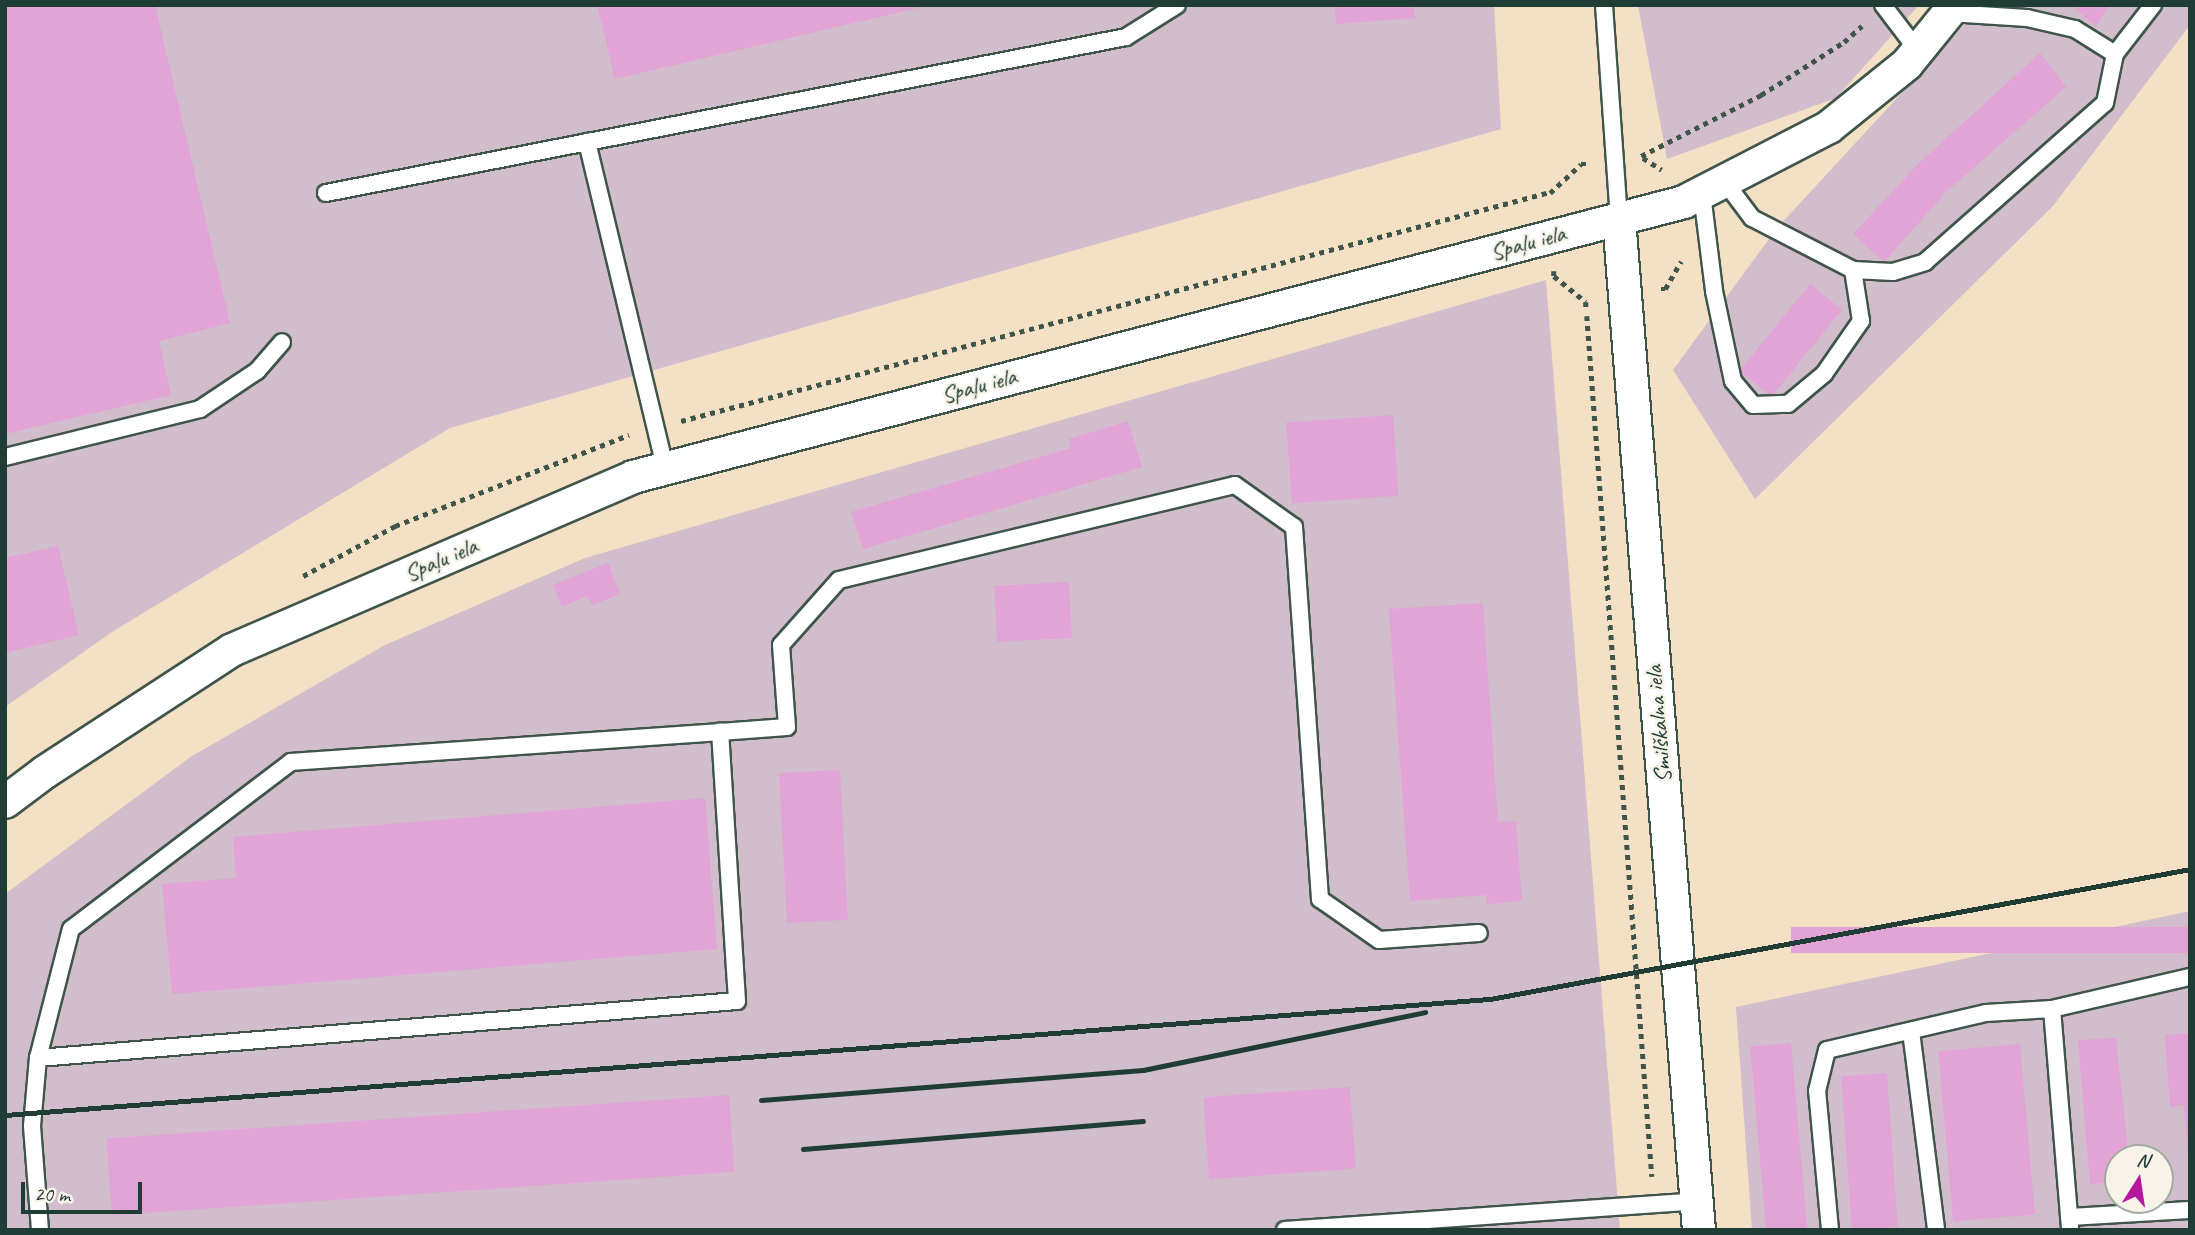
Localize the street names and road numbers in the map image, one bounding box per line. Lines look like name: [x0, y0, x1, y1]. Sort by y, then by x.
street label: Spaļu iela: [1487, 219, 1569, 267]
street label: Spaļu iela: [938, 362, 1020, 410]
street label: Spaļu iela: [400, 532, 482, 588]
street label: Smilškalna iela: [1640, 664, 1678, 784]

